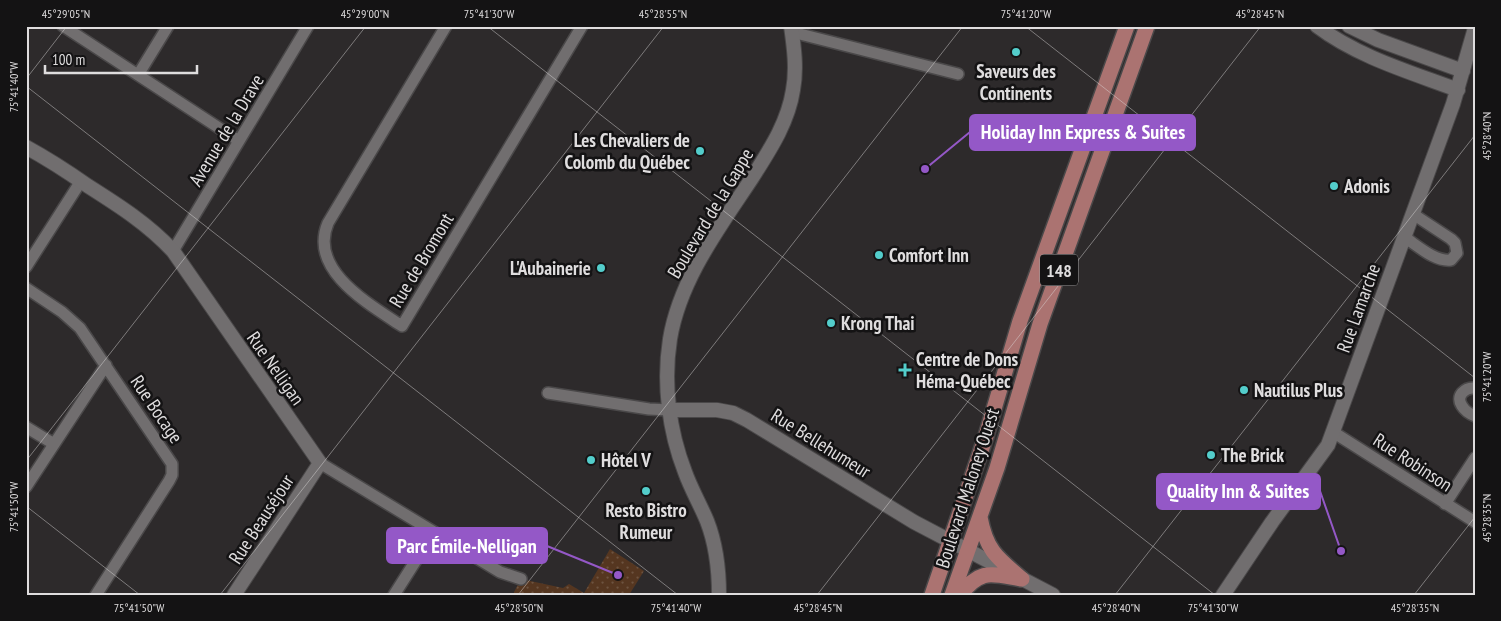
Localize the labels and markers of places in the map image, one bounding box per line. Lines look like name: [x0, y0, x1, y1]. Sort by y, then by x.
marker: Saveurs des Continents: [1010, 46, 1022, 58]
place label: Saveurs des Continents: [976, 59, 1056, 105]
callout: Holiday Inn Express & Suites: [970, 115, 1195, 150]
place label: Les Chevaliers de Colomb du Québec: [565, 128, 690, 174]
marker: Les Chevaliers de Colomb du Québec: [694, 145, 706, 157]
place label: Adonis: [1343, 174, 1390, 198]
marker: Adonis: [1328, 180, 1340, 192]
place label: Comfort Inn: [889, 243, 969, 267]
marker: Comfort Inn: [873, 249, 885, 261]
place label: L'Aubainerie: [510, 256, 591, 280]
marker: L'Aubainerie: [595, 262, 607, 274]
place label: Krong Thai: [841, 311, 915, 335]
marker: Krong Thai: [825, 317, 837, 329]
place label: Centre de Dons Héma-Québec: [916, 347, 1019, 393]
marker: Centre de Dons Héma-Québec: [898, 363, 912, 377]
place label: Nautilus Plus: [1254, 378, 1343, 402]
marker: Nautilus Plus: [1238, 384, 1250, 396]
place label: The Brick: [1221, 443, 1284, 467]
place label: Hôtel V: [601, 448, 651, 472]
marker: The Brick: [1205, 449, 1217, 461]
marker: Hôtel V: [585, 454, 597, 466]
callout: Quality Inn & Suites: [1157, 474, 1320, 509]
marker: Resto Bistro Rumeur: [640, 485, 652, 497]
place label: Resto Bistro Rumeur: [605, 498, 687, 544]
callout: Parc Émile-Nelligan: [387, 528, 547, 563]

